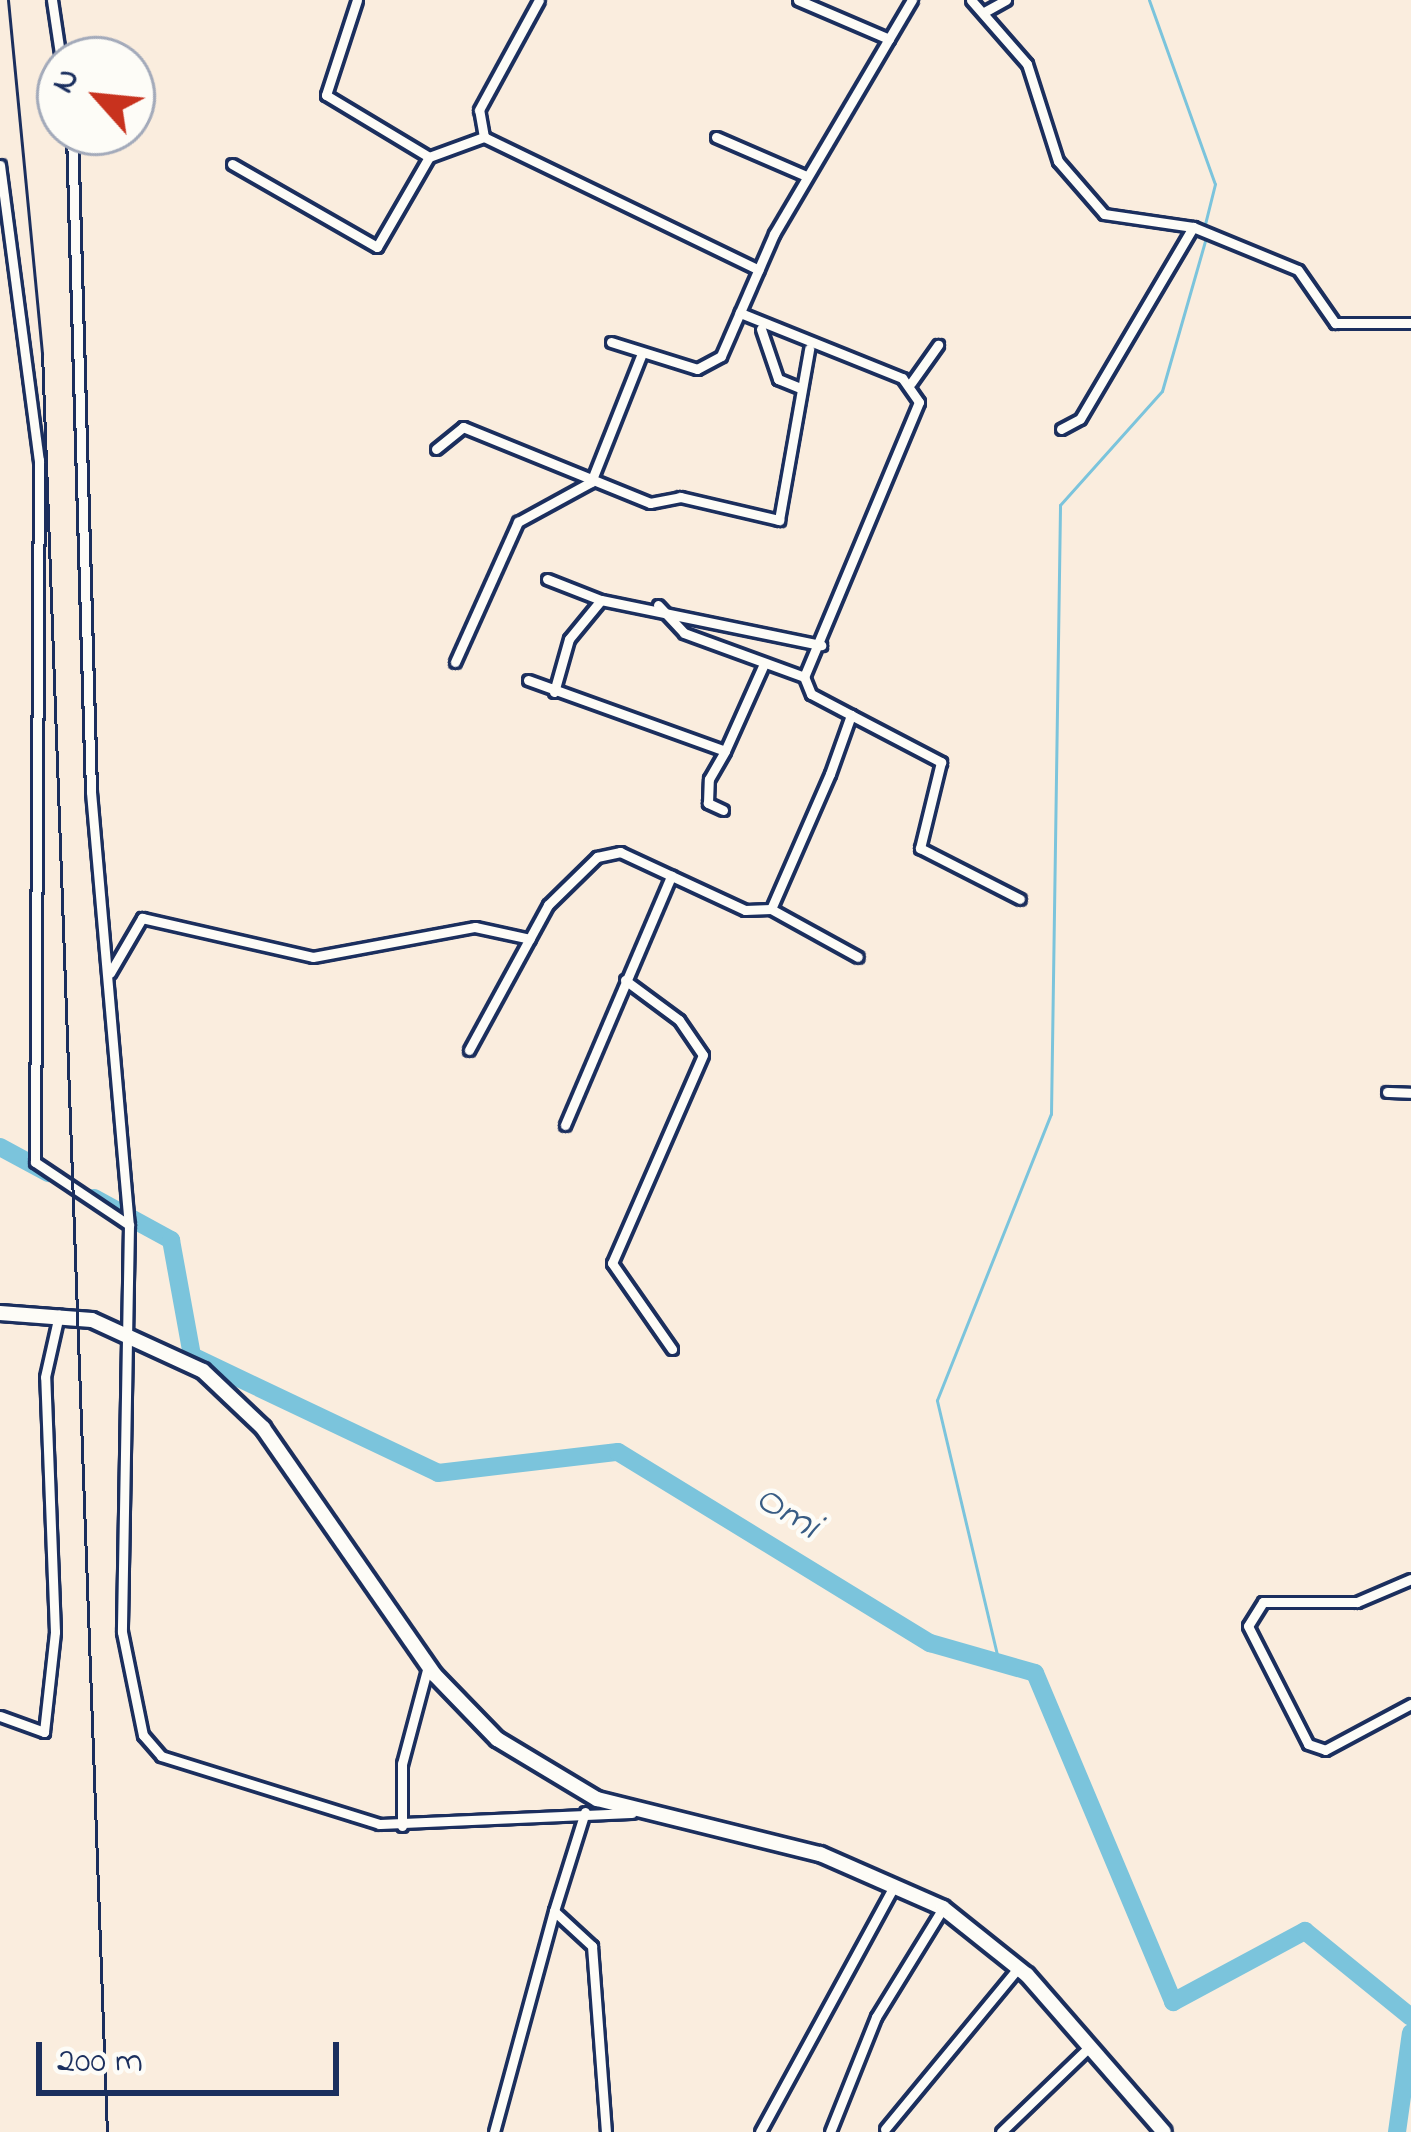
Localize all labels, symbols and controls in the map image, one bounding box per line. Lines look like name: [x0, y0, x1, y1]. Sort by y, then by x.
north arrow: [36, 36, 156, 156]
text: N: [40, 60, 93, 102]
water label: Omi: [745, 1474, 829, 1552]
scale bar: [42, 2018, 345, 2092]
text: 200 m: [57, 2036, 143, 2089]

